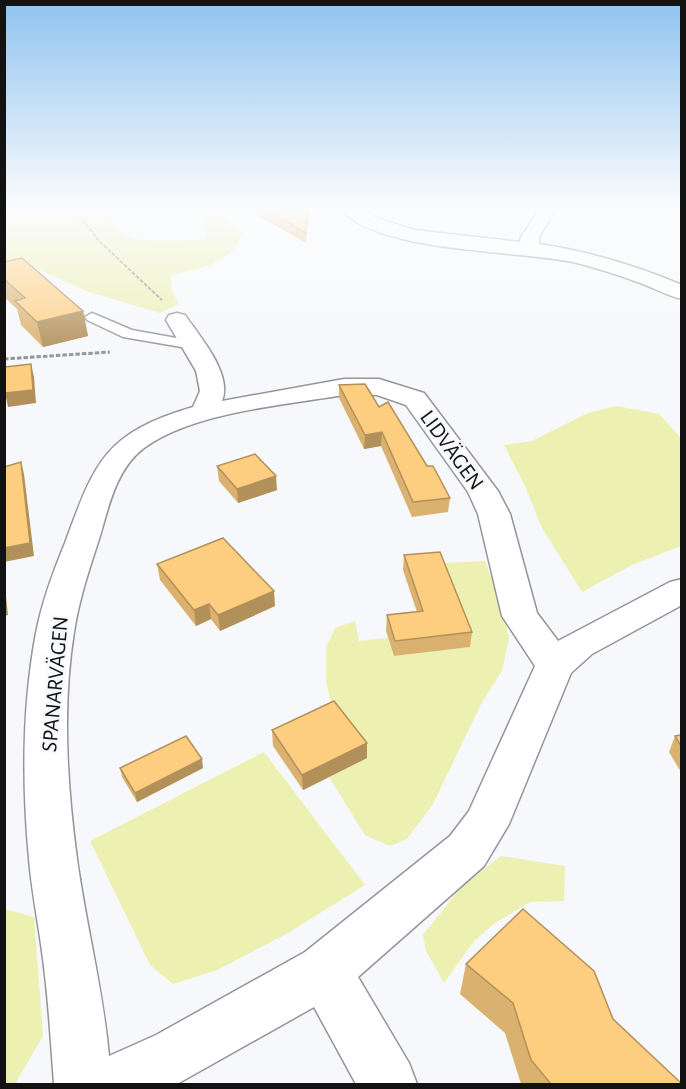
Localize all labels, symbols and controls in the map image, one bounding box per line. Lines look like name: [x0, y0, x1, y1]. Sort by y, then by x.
street label: LIDVÄGEN: [416, 406, 488, 494]
street label: SPANARVÄGEN: [38, 615, 72, 753]

